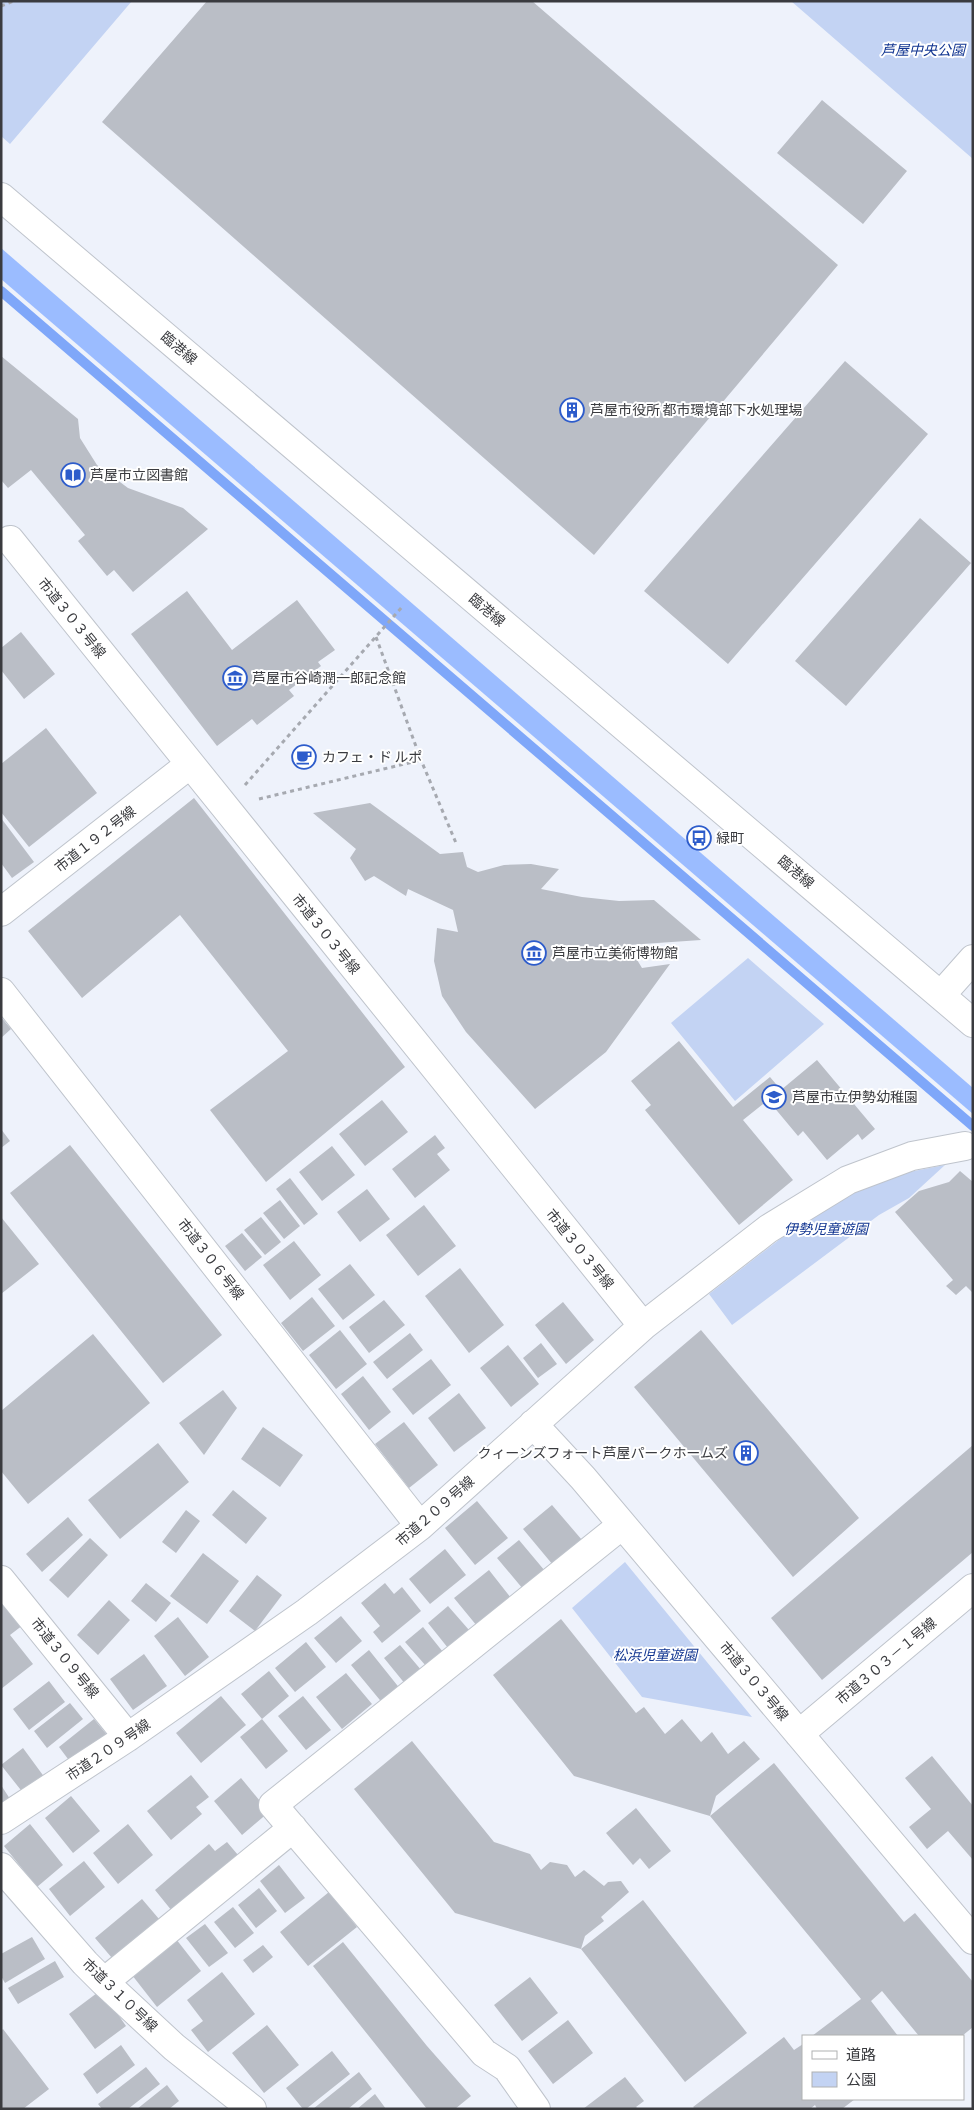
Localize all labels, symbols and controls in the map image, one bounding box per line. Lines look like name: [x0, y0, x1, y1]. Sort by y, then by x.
park label: 芦屋中央公園: [881, 42, 967, 58]
street label: 臨港線: [158, 328, 200, 368]
building icon: 芦屋市役所 都市環境部下水処理場: [559, 397, 585, 423]
place label: 芦屋市役所 都市環境部下水処理場: [590, 402, 803, 418]
library icon: 芦屋市立図書館: [60, 462, 86, 488]
place label: 芦屋市立図書館: [90, 467, 188, 483]
street label: 市道３０３号線: [35, 575, 109, 661]
street label: 臨港線: [466, 590, 508, 630]
museum icon: 芦屋市谷崎潤一郎記念館: [222, 665, 248, 691]
place label: 芦屋市谷崎潤一郎記念館: [252, 670, 406, 686]
cafe icon: カフェ・ド ルポ: [291, 744, 317, 770]
place label: カフェ・ド ルポ: [322, 749, 423, 765]
street label: 市道１９２号線: [51, 803, 139, 875]
bus stop icon: 緑町: [686, 825, 712, 851]
place label: 緑町: [716, 830, 744, 846]
street label: 臨港線: [775, 852, 817, 892]
street label: 市道３０３号線: [289, 891, 363, 977]
museum icon: 芦屋市立美術博物館: [521, 940, 547, 966]
place label: 芦屋市立美術博物館: [552, 945, 678, 961]
school or university icon: 芦屋市立伊勢幼稚園: [761, 1084, 787, 1110]
place label: 芦屋市立伊勢幼稚園: [792, 1089, 918, 1105]
street label: 市道３０３号線: [543, 1206, 617, 1292]
street label: 市道３０６号線: [175, 1215, 247, 1303]
park label: 伊勢児童遊園: [784, 1221, 870, 1237]
building icon: クィーンズフォート芦屋パークホームズ: [733, 1440, 759, 1466]
place label: クィーンズフォート芦屋パークホームズ: [477, 1445, 728, 1461]
street label: 市道２０９号線: [393, 1473, 477, 1549]
street label: 市道３０３－１号線: [833, 1614, 939, 1708]
street label: 市道３０９号線: [28, 1615, 102, 1701]
street label: 市道３０３号線: [716, 1638, 792, 1724]
park label: 松浜児童遊園: [613, 1647, 699, 1663]
street label: 市道２０９号線: [63, 1716, 153, 1784]
street label: 市道３１０号線: [79, 1955, 161, 2035]
legend: [802, 2035, 964, 2100]
text: 道路: [846, 2047, 876, 2063]
text: 公園: [846, 2072, 876, 2088]

